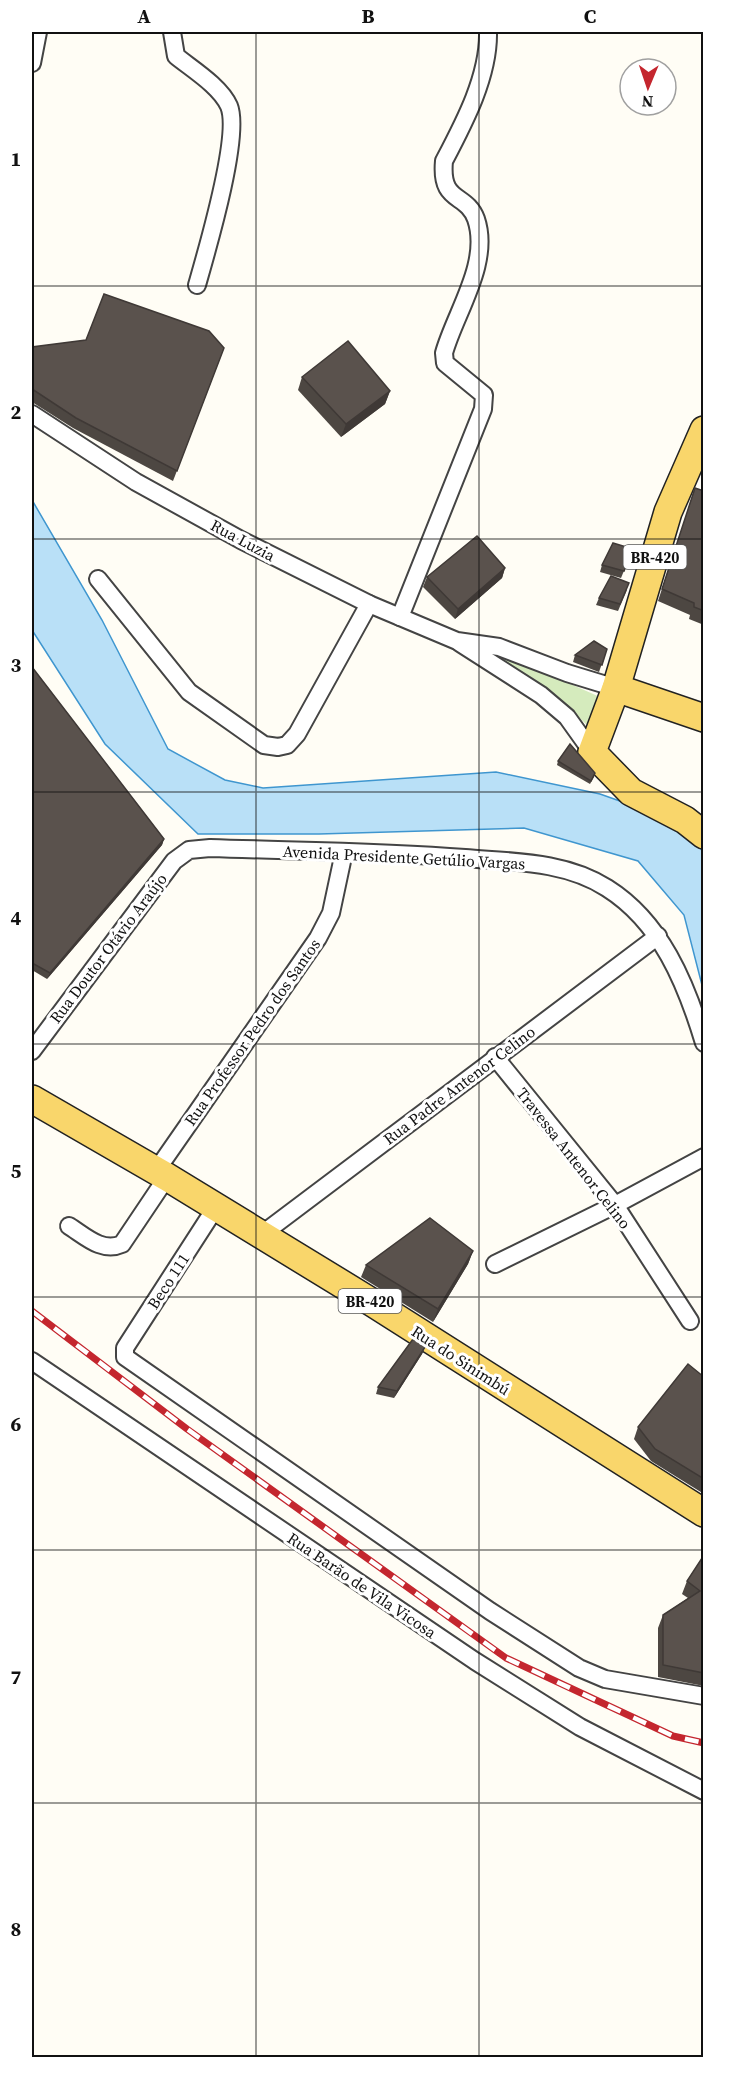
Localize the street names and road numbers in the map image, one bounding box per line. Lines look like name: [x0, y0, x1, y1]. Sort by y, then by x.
street label: Rua Luzia: [207, 514, 280, 567]
road number: BR-420: [624, 545, 686, 569]
street label: Avenida Presidente Getúlio Vargas: [282, 840, 526, 874]
street label: Rua Doutor Otávio Araújo: [44, 868, 172, 1028]
street label: Rua Professor Pedro dos Santos: [179, 934, 325, 1130]
street label: Rua Padre Antenor Celino: [378, 1020, 540, 1150]
street label: Travessa Antenor Celino: [512, 1083, 636, 1233]
street label: Beco 111: [142, 1249, 194, 1313]
road number: BR-420: [338, 1289, 401, 1313]
street label: Rua do Sinimbú: [408, 1320, 514, 1400]
street label: Rua Barão de Vila Vicosa: [283, 1527, 441, 1644]

